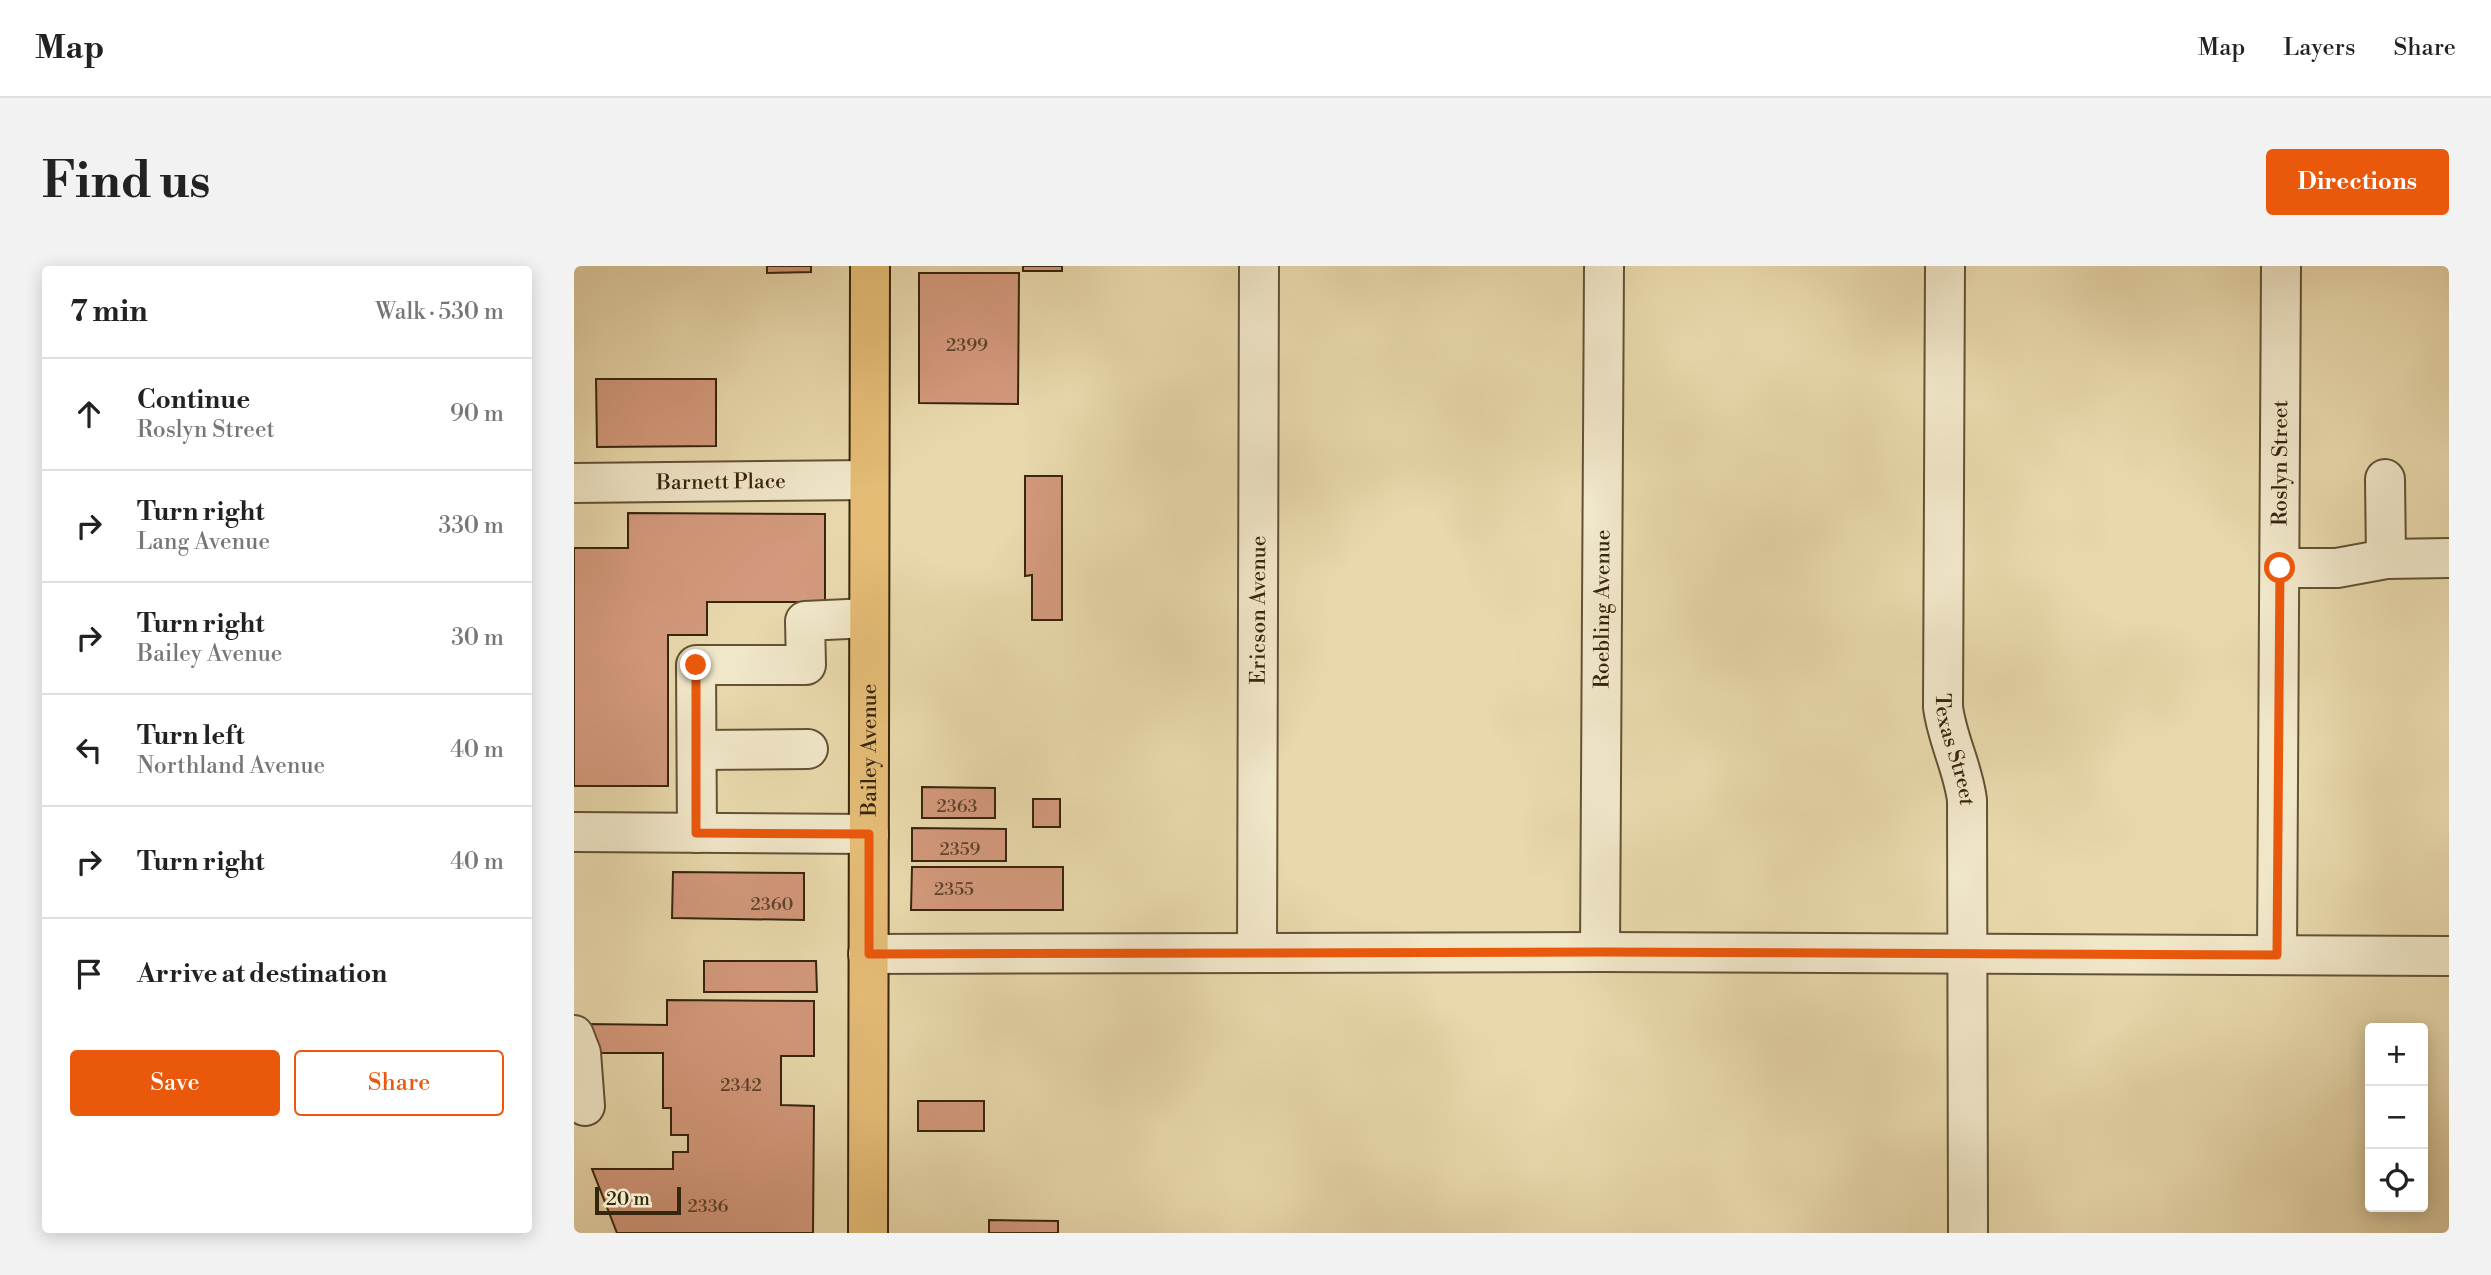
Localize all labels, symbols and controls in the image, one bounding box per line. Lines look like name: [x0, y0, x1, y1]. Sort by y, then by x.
text: Map: [35, 28, 104, 69]
text: Map: [2198, 33, 2245, 63]
text: Layers: [2283, 33, 2355, 63]
text: Share: [2393, 33, 2456, 63]
button: Directions: [2266, 149, 2449, 215]
text: Find us: [42, 152, 211, 213]
text: 7 min: [70, 293, 148, 331]
text: Walk · 530 m: [375, 298, 504, 326]
house number: 2399: [946, 334, 988, 357]
text: Continue: [137, 384, 250, 416]
icon: ahead: [70, 395, 108, 433]
street label: Roslyn Street: [2267, 399, 2294, 526]
text: 90 m: [450, 400, 504, 428]
text: Roslyn Street: [137, 416, 275, 444]
street label: Barnett Place: [655, 469, 786, 496]
text: Turn right: [137, 496, 265, 528]
icon: right: [70, 507, 108, 545]
text: 330 m: [438, 512, 504, 540]
text: Lang Avenue: [137, 528, 270, 556]
street label: Roebling Avenue: [1590, 529, 1616, 689]
street label: Ericson Avenue: [1246, 536, 1272, 684]
route start: [2264, 552, 2295, 583]
text: Turn right: [137, 608, 265, 640]
icon: right: [70, 619, 108, 657]
text: 30 m: [451, 624, 504, 652]
text: Bailey Avenue: [137, 640, 282, 668]
route end: [680, 649, 711, 680]
street label: Bailey Avenue: [857, 684, 883, 817]
street label: Texas Street: [1929, 693, 1979, 806]
text: Turn left: [137, 720, 245, 752]
icon: left: [70, 731, 108, 769]
text: 40 m: [450, 736, 504, 764]
text: Northland Avenue: [137, 752, 325, 780]
house number: 2363: [936, 795, 978, 818]
house number: 2359: [939, 838, 981, 861]
icon: right: [70, 843, 108, 881]
text: Turn right: [137, 846, 265, 878]
text: 40 m: [450, 848, 504, 876]
house number: 2355: [934, 878, 974, 901]
house number: 2360: [750, 893, 794, 916]
icon: arrive: [70, 955, 108, 993]
text: Arrive at destination: [137, 958, 387, 990]
map controls: [2365, 1023, 2428, 1212]
button: +: [2365, 1023, 2428, 1086]
button: Save: [70, 1050, 280, 1116]
button: Share: [294, 1050, 504, 1116]
house number: 2342: [720, 1074, 762, 1097]
button: −: [2365, 1086, 2428, 1149]
button: locate: [2365, 1149, 2428, 1212]
scale bar: [595, 1184, 681, 1216]
text: 20 m: [606, 1187, 650, 1211]
house number: 2336: [687, 1195, 729, 1218]

